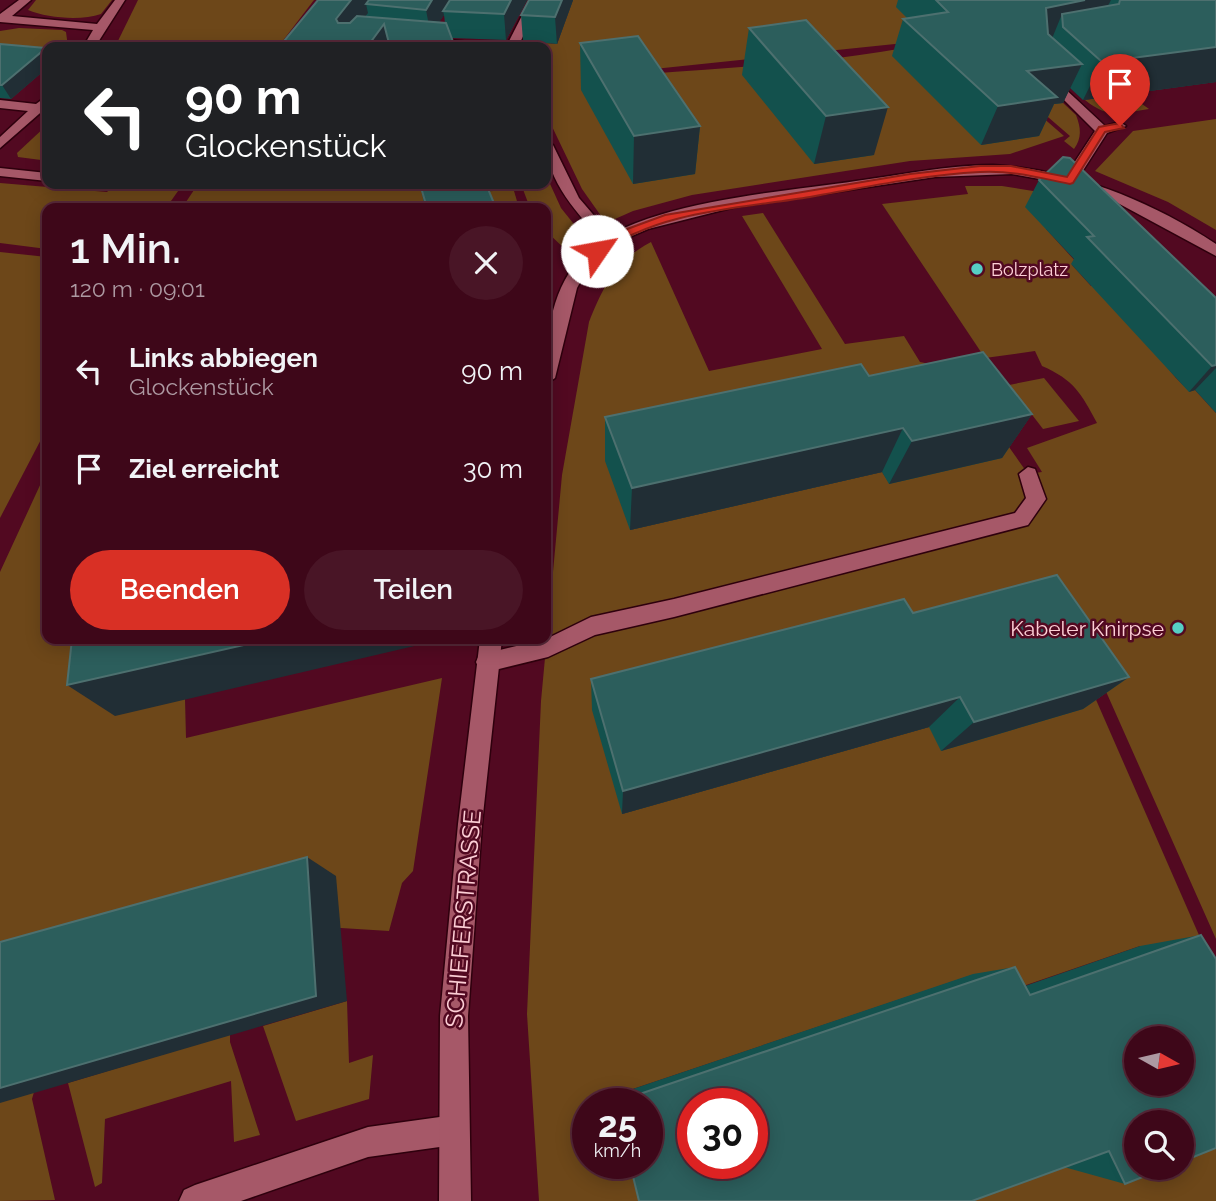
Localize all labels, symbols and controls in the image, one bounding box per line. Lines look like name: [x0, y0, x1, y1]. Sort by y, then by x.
pin: [1090, 54, 1150, 126]
icon: arrive: [1101, 65, 1139, 103]
text: 90 m: [185, 68, 301, 125]
icon: left: [70, 70, 161, 161]
text: Glockenstück: [185, 127, 386, 164]
position arrow: [560, 214, 634, 288]
text: 1 Min.: [70, 224, 181, 273]
button: close: [449, 226, 523, 300]
place label: Bolzplatz: [991, 259, 1068, 280]
marker: Bolzplatz: [969, 261, 985, 277]
text: 120 m · 09:01: [70, 275, 205, 302]
text: Links abbiegen: [129, 343, 318, 373]
icon: left: [70, 352, 108, 390]
text: 90 m: [461, 356, 523, 386]
text: Glockenstück: [129, 373, 274, 400]
icon: arrive: [70, 450, 108, 488]
text: Ziel erreicht: [129, 454, 279, 484]
text: 30 m: [463, 454, 523, 484]
button: Beenden: [70, 550, 290, 630]
button: Teilen: [304, 550, 523, 630]
place label: Kabeler Knirpse: [1010, 616, 1164, 641]
marker: Kabeler Knirpse: [1170, 620, 1186, 636]
street label: SCHIEFERSTRASSE: [439, 809, 487, 1029]
north arrow: [1124, 1026, 1194, 1096]
map controls: [1124, 1026, 1194, 1180]
speed limit sign: 30: [677, 1088, 768, 1179]
text: 25: [598, 1104, 637, 1145]
button: search: [1124, 1110, 1194, 1180]
text: km/h: [594, 1140, 641, 1161]

